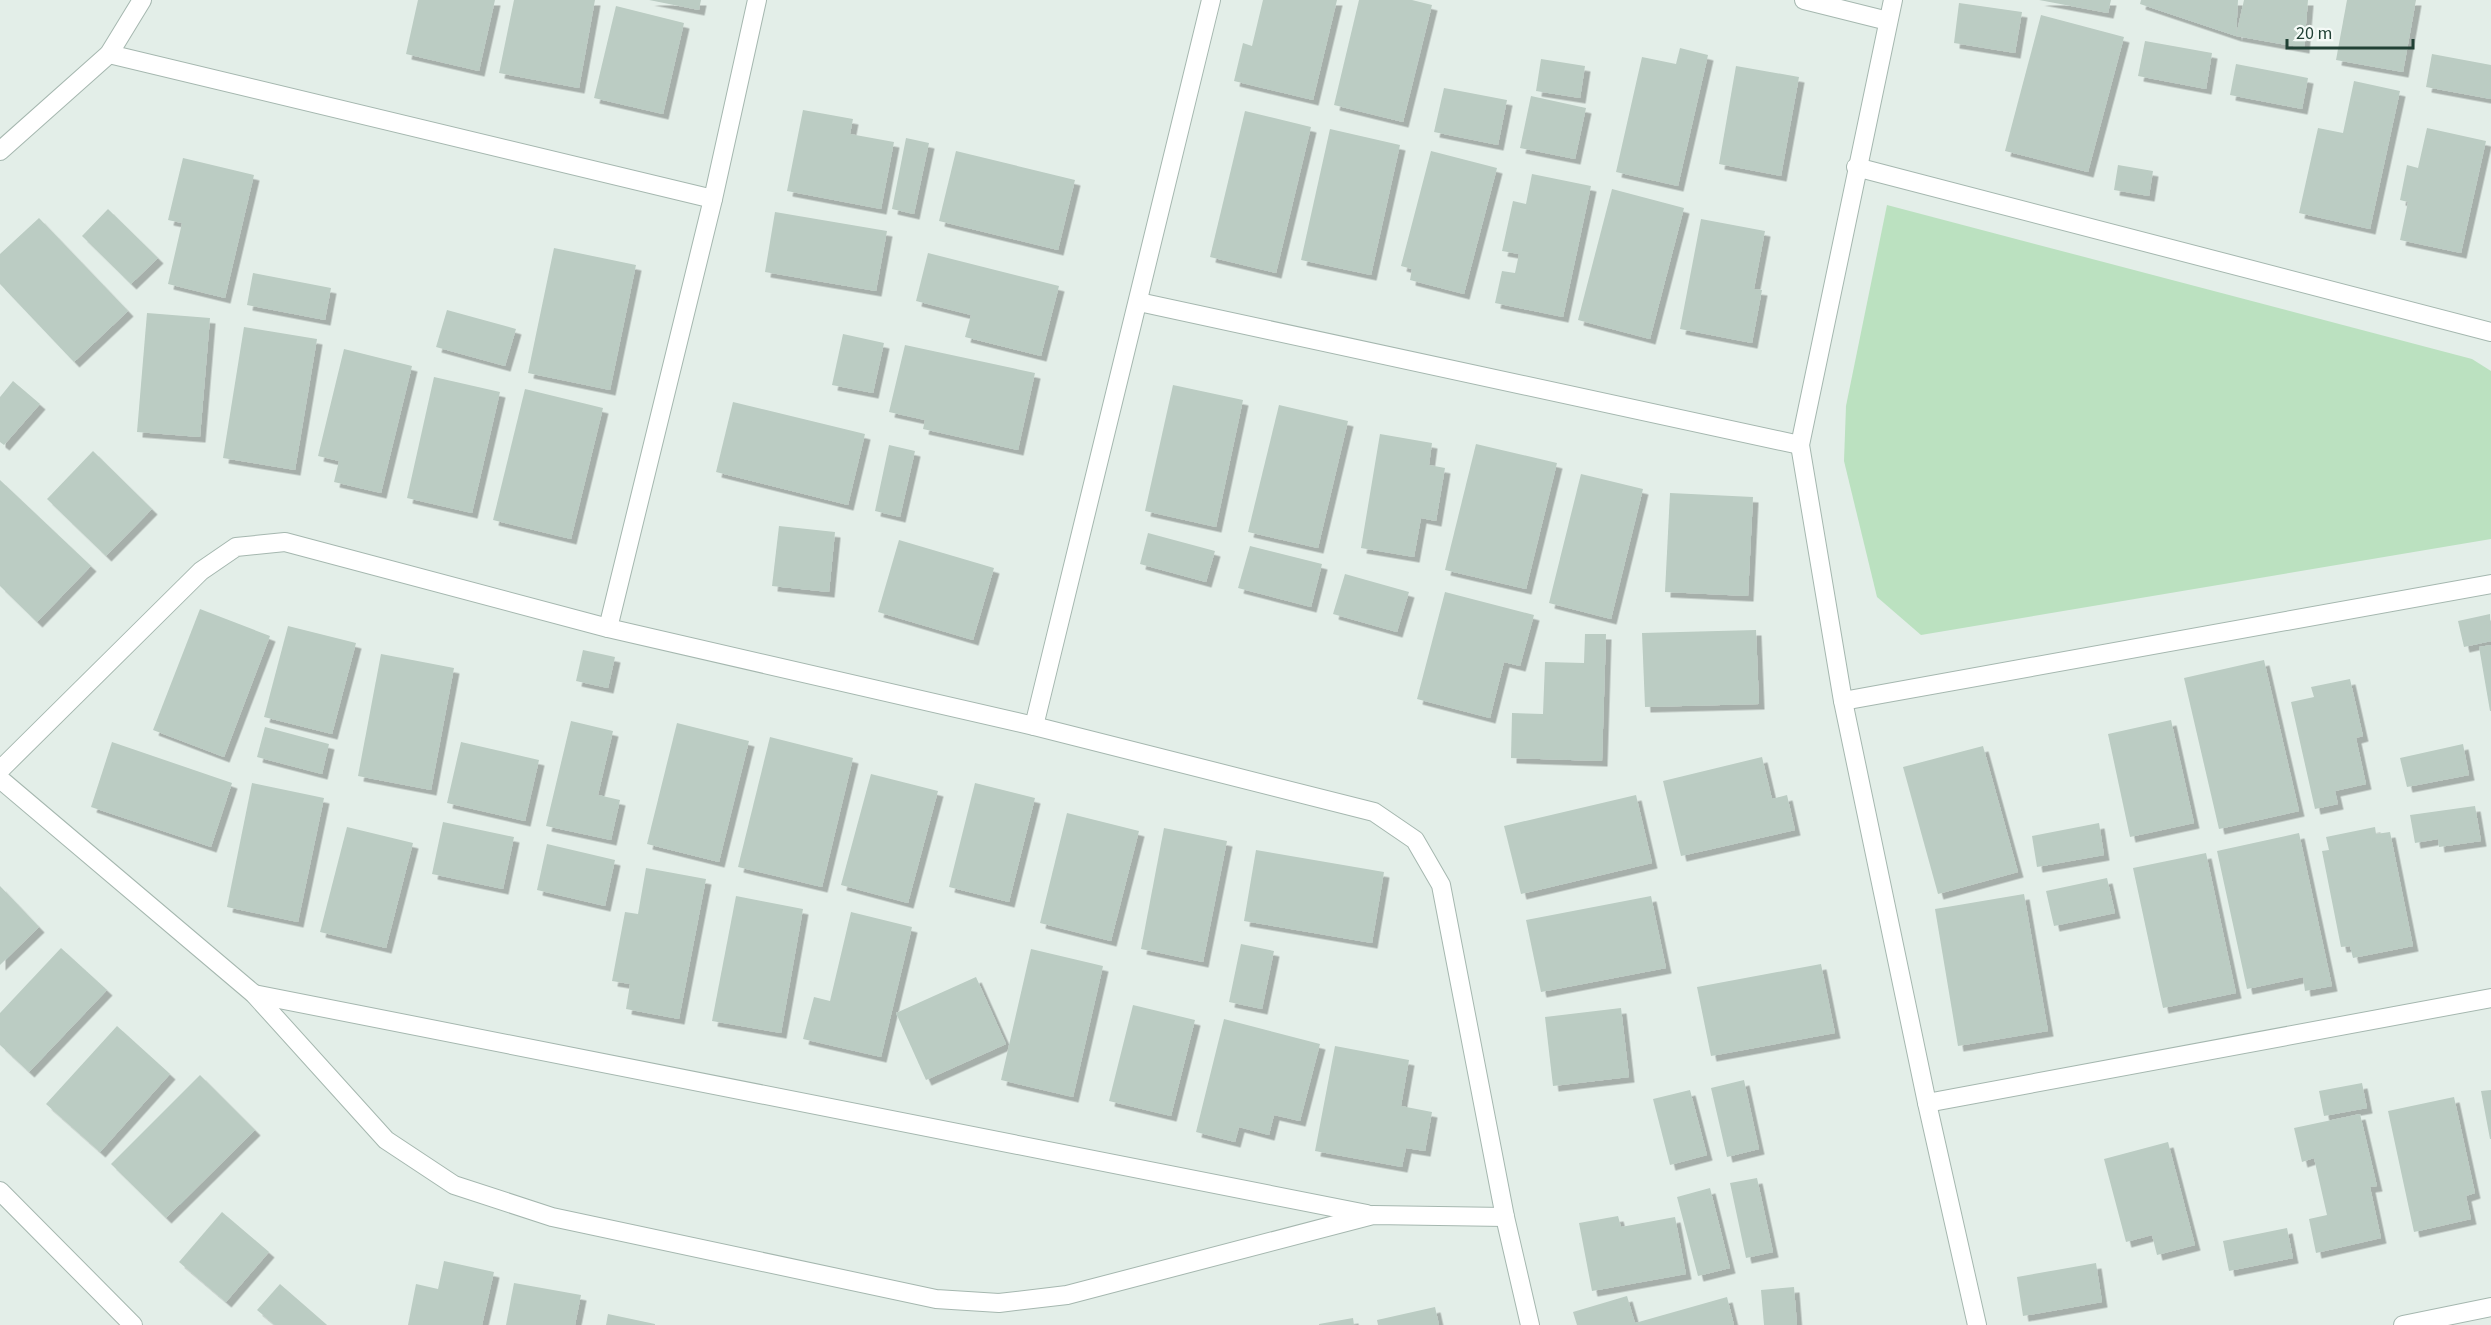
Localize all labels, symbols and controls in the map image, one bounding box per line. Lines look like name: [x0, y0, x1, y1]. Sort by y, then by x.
scale bar: [2287, 12, 2413, 50]
text: 20 m: [2296, 21, 2332, 46]

